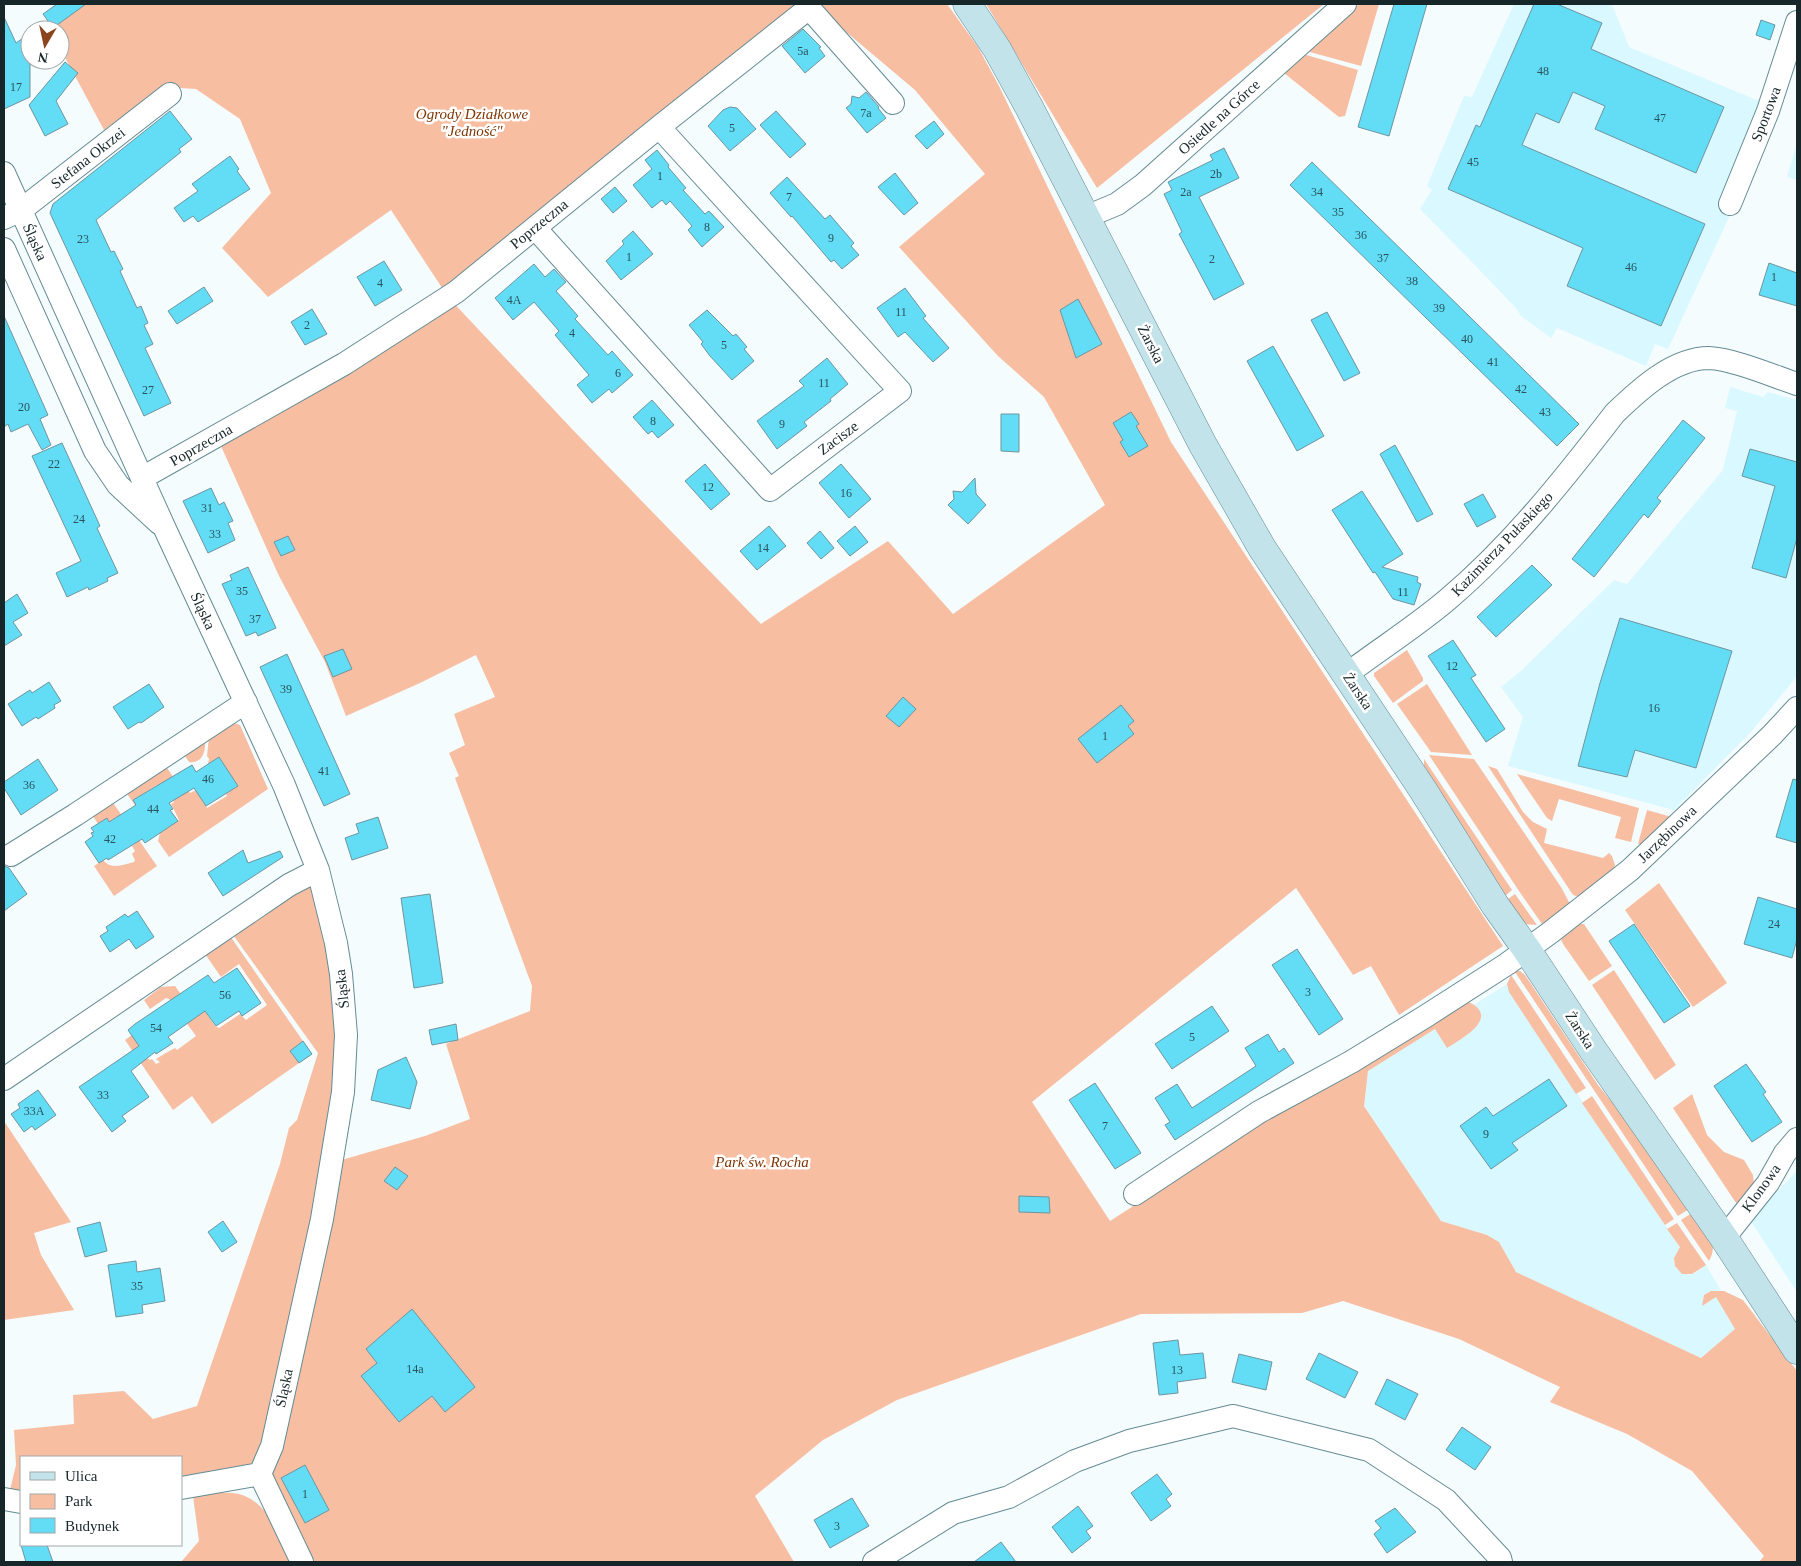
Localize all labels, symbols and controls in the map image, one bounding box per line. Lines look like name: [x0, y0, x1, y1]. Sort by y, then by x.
north arrow: [20, 20, 70, 70]
house number: 5a: [797, 44, 809, 58]
text: N: [37, 49, 49, 66]
house number: 48: [1537, 64, 1549, 78]
street label: Osiedle na Górce: [1175, 76, 1263, 158]
house number: 17: [10, 80, 22, 94]
street label: Sportowa: [1748, 84, 1784, 144]
park label: Ogrody Działkowe "Jedność": [416, 106, 529, 139]
house number: 7a: [860, 106, 872, 120]
house number: 47: [1654, 111, 1666, 125]
house number: 5: [729, 121, 735, 135]
street label: Stefana Okrzei: [48, 124, 128, 192]
house number: 45: [1467, 155, 1479, 169]
house number: 2b: [1210, 167, 1222, 181]
house number: 1: [657, 169, 663, 183]
house number: 2a: [1180, 185, 1192, 199]
house number: 34: [1311, 185, 1323, 199]
house number: 7: [786, 190, 792, 204]
street label: Poprzeczna: [507, 196, 571, 252]
house number: 35: [1332, 205, 1344, 219]
house number: 8: [704, 220, 710, 234]
street label: Śląska: [20, 221, 50, 263]
house number: 36: [1355, 228, 1367, 242]
house number: 9: [828, 231, 834, 245]
house number: 23: [77, 232, 89, 246]
house number: 1: [626, 250, 632, 264]
house number: 37: [1377, 251, 1389, 265]
house number: 2: [1209, 252, 1215, 266]
house number: 46: [1625, 260, 1637, 274]
house number: 1: [1771, 270, 1777, 284]
house number: 38: [1406, 274, 1418, 288]
house number: 4: [377, 276, 383, 290]
house number: 4A: [507, 293, 522, 307]
house number: 39: [1433, 301, 1445, 315]
house number: 11: [895, 305, 907, 319]
house number: 2: [304, 318, 310, 332]
street label: Żarska: [1135, 322, 1168, 366]
house number: 4: [569, 326, 575, 340]
house number: 40: [1461, 332, 1473, 346]
house number: 5: [721, 338, 727, 352]
house number: 41: [1487, 355, 1499, 369]
house number: 6: [615, 366, 621, 380]
house number: 11: [818, 376, 830, 390]
house number: 42: [1515, 382, 1527, 396]
house number: 27: [142, 383, 154, 397]
house number: 20: [18, 400, 30, 414]
house number: 43: [1539, 405, 1551, 419]
house number: 8: [650, 414, 656, 428]
house number: 9: [779, 417, 785, 431]
street label: Zacisze: [815, 418, 861, 458]
street label: Poprzeczna: [167, 421, 235, 469]
house number: 22: [48, 457, 60, 471]
house number: 12: [702, 480, 714, 494]
house number: 16: [840, 486, 852, 500]
street label: Kazimierza Pułaskiego: [1448, 489, 1556, 599]
house number: 31: [201, 501, 213, 515]
house number: 24: [73, 512, 85, 526]
house number: 33: [209, 527, 221, 541]
house number: 14: [757, 541, 769, 555]
house number: 35: [236, 584, 248, 598]
house number: 11: [1397, 585, 1409, 599]
street label: Śląska: [187, 590, 219, 632]
house number: 37: [249, 612, 261, 626]
house number: 12: [1446, 659, 1458, 673]
street label: Żarska: [1340, 670, 1376, 713]
house number: 39: [280, 682, 292, 696]
house number: 16: [1648, 701, 1660, 715]
house number: 1: [1102, 729, 1108, 743]
house number: 41: [318, 764, 330, 778]
house number: 46: [202, 772, 214, 786]
house number: 36: [23, 778, 35, 792]
house number: 44: [147, 802, 159, 816]
street label: Jarzębinowa: [1634, 802, 1700, 866]
house number: 42: [104, 832, 116, 846]
house number: 24: [1768, 917, 1780, 931]
street label: Śląska: [332, 968, 352, 1009]
house number: 3: [1305, 985, 1311, 999]
house number: 56: [219, 988, 231, 1002]
street label: Żarska: [1562, 1009, 1598, 1052]
house number: 54: [150, 1021, 162, 1035]
house number: 5: [1189, 1030, 1195, 1044]
house number: 33: [97, 1088, 109, 1102]
house number: 33A: [24, 1104, 45, 1118]
house number: 7: [1102, 1119, 1108, 1133]
house number: 9: [1483, 1127, 1489, 1141]
park label: Park św. Rocha: [714, 1154, 809, 1170]
street label: Klonowa: [1738, 1161, 1784, 1215]
house number: 35: [131, 1279, 143, 1293]
house number: 14a: [406, 1362, 424, 1376]
house number: 13: [1171, 1363, 1183, 1377]
street label: Śląska: [272, 1367, 296, 1409]
legend: [20, 1456, 182, 1546]
text: Ulica: [65, 1468, 98, 1484]
house number: 1: [302, 1487, 308, 1501]
text: Park: [65, 1493, 93, 1509]
text: Budynek: [65, 1518, 120, 1534]
house number: 3: [834, 1519, 840, 1533]

